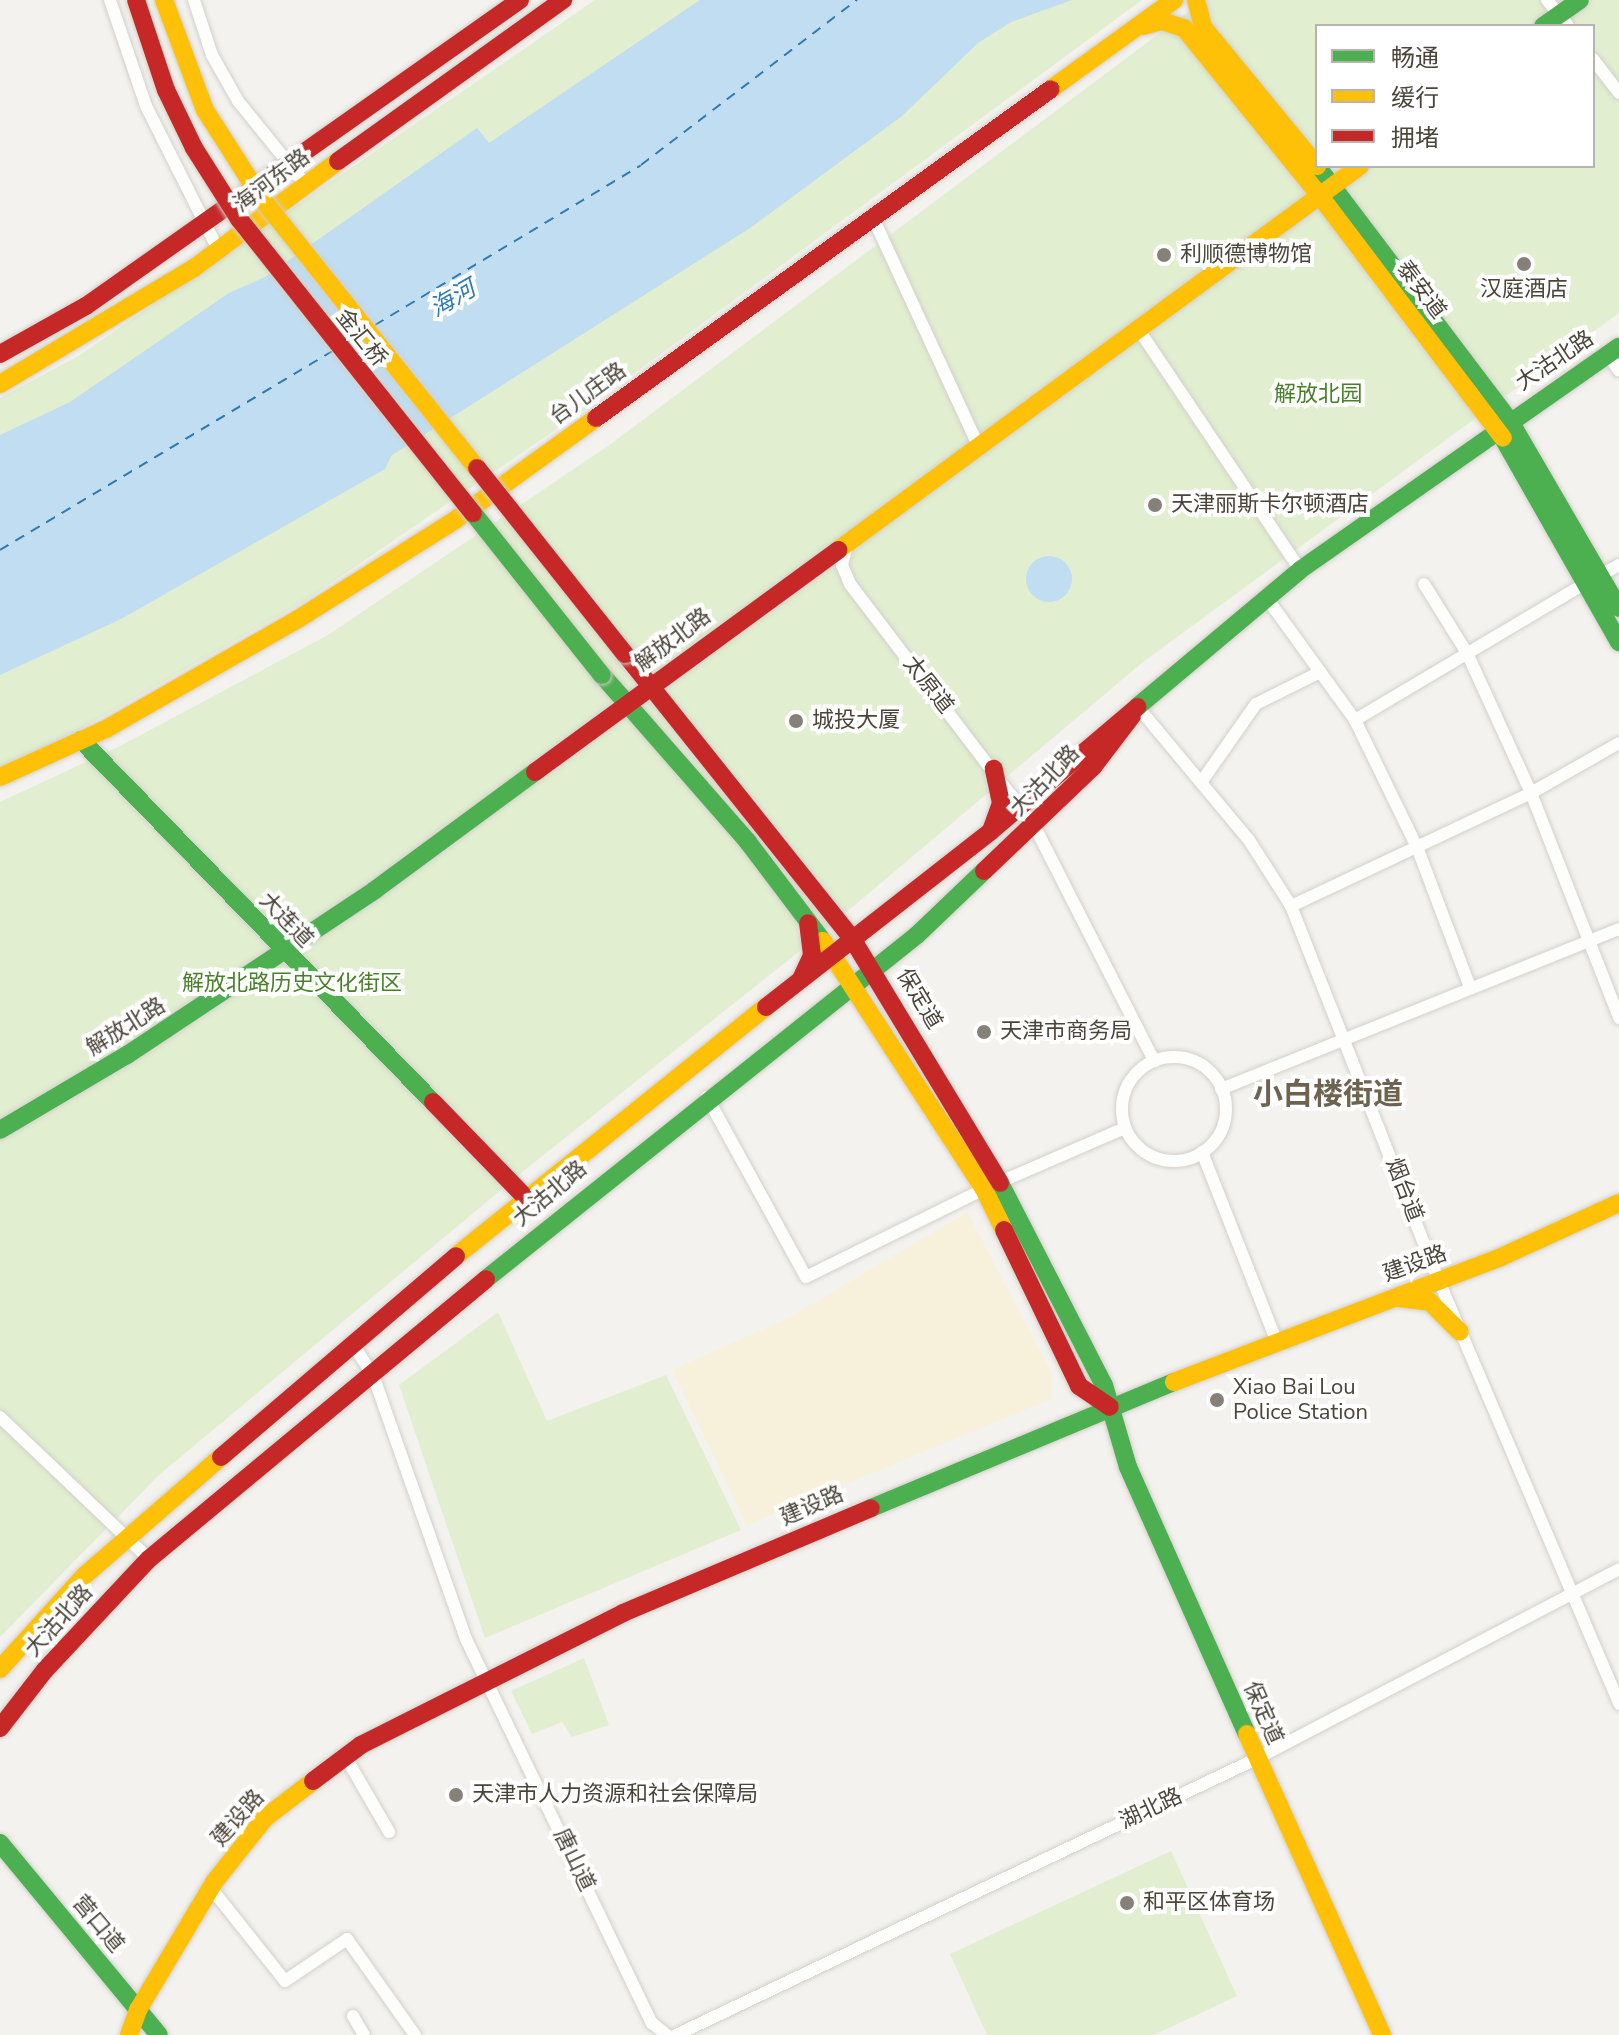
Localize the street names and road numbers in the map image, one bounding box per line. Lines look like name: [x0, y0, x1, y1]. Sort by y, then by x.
street label: 海河东路: [229, 144, 315, 218]
street label: 泰安道: [1391, 256, 1451, 324]
street label: 金汇桥: [330, 304, 392, 372]
street label: 大沽北路: [1511, 325, 1599, 397]
street label: 台儿庄路: [545, 357, 631, 431]
street label: 解放北路: [630, 603, 716, 677]
street label: 太原道: [897, 651, 959, 719]
street label: 大沽北路: [1005, 740, 1085, 822]
street label: 大连道: [254, 887, 318, 953]
street label: 保定道: [891, 964, 947, 1034]
street label: 解放北路: [82, 992, 170, 1062]
street label: 烟台道: [1380, 1154, 1428, 1226]
street label: 大沽北路: [508, 1156, 592, 1232]
street label: 建设路: [1379, 1240, 1451, 1288]
street label: 建设路: [776, 1481, 848, 1531]
street label: 大沽北路: [20, 1579, 98, 1663]
street label: 保定道: [1238, 1677, 1288, 1749]
street label: 湖北路: [1116, 1783, 1186, 1835]
street label: 建设路: [206, 1785, 270, 1851]
street label: 唐山道: [548, 1825, 600, 1895]
street label: 营口道: [67, 1890, 129, 1958]

